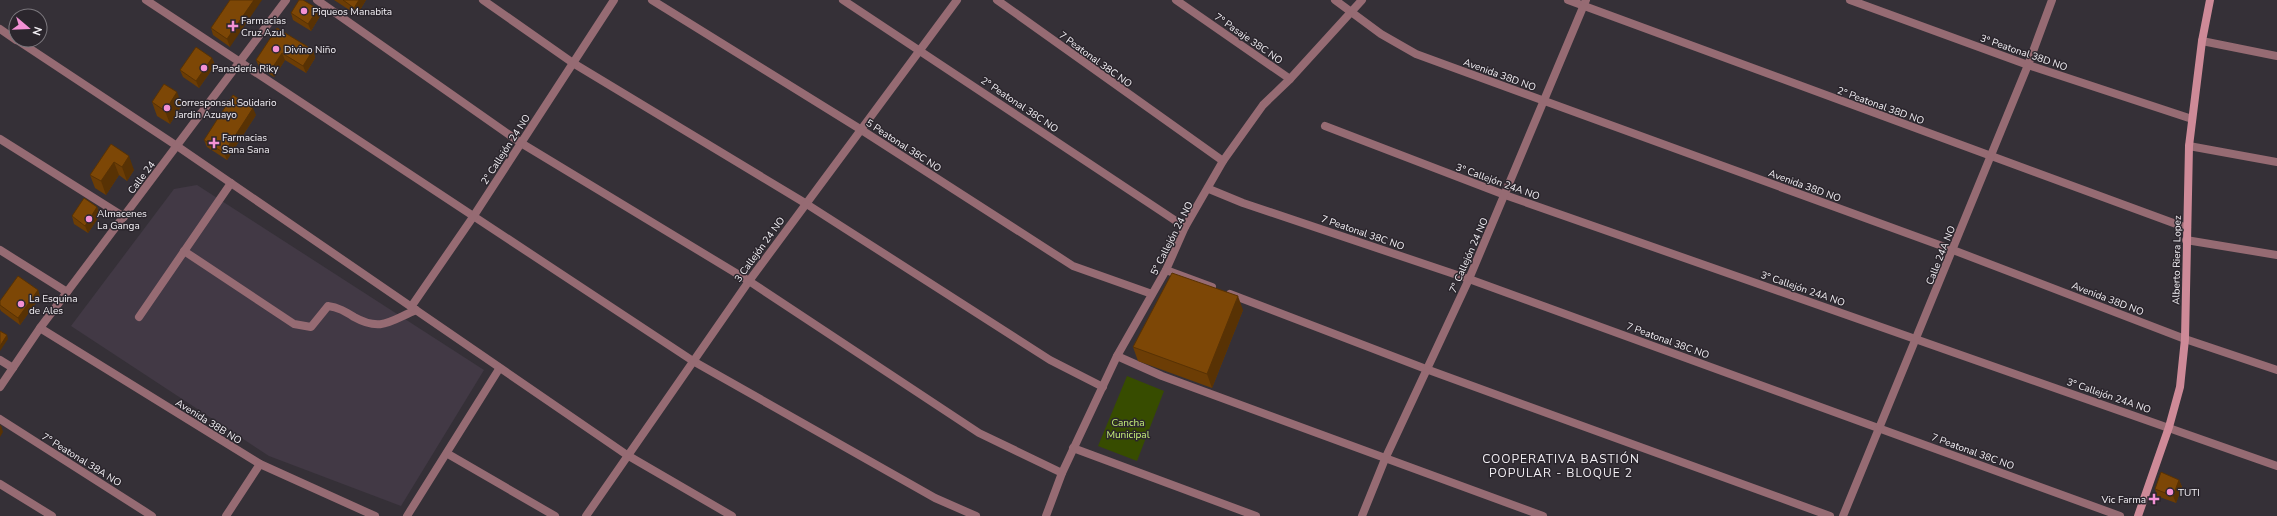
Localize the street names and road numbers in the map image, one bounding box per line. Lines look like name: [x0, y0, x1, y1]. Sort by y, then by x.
street label: 7° Pasaje 38C NO: [1211, 10, 1286, 68]
street label: 7 Peatonal 38C NO: [1056, 29, 1135, 91]
street label: 3° Peatonal 38D NO: [1978, 31, 2070, 75]
street label: Avenida 38D NO: [1461, 55, 1538, 95]
street label: 2° Peatonal 38C NO: [978, 74, 1061, 136]
street label: 2° Peatonal 38D NO: [1835, 84, 1926, 128]
street label: 2° Callejón 24 NO: [478, 111, 534, 187]
street label: 5 Peatonal 38C NO: [863, 116, 944, 176]
street label: Calle 24: [125, 158, 159, 197]
street label: 3° Callejón 24A NO: [1454, 160, 1542, 204]
street label: Avenida 38D NO: [1766, 166, 1843, 206]
street label: 5° Callejón 24 NO: [1147, 199, 1197, 278]
street label: 7 Peatonal 38C NO: [1319, 212, 1406, 254]
street label: 3 Callejón 24 NO: [731, 214, 788, 285]
street label: 7° Callejón 24 NO: [1446, 215, 1492, 295]
street label: Alberto Riera Lopez: [2169, 215, 2185, 305]
street label: Calle 24A NO: [1923, 223, 1959, 287]
street label: 3° Callejón 24A NO: [1759, 268, 1847, 310]
street label: Avenida 38D NO: [2070, 279, 2146, 319]
street label: 7 Peatonal 38C NO: [1624, 319, 1711, 363]
street label: 3° Callejón 24A NO: [2065, 375, 2153, 417]
street label: Avenida 38B NO: [173, 396, 244, 448]
street label: 7° Peatonal 38A NO: [39, 430, 124, 490]
street label: 7 Peatonal 38C NO: [1929, 430, 2016, 474]

